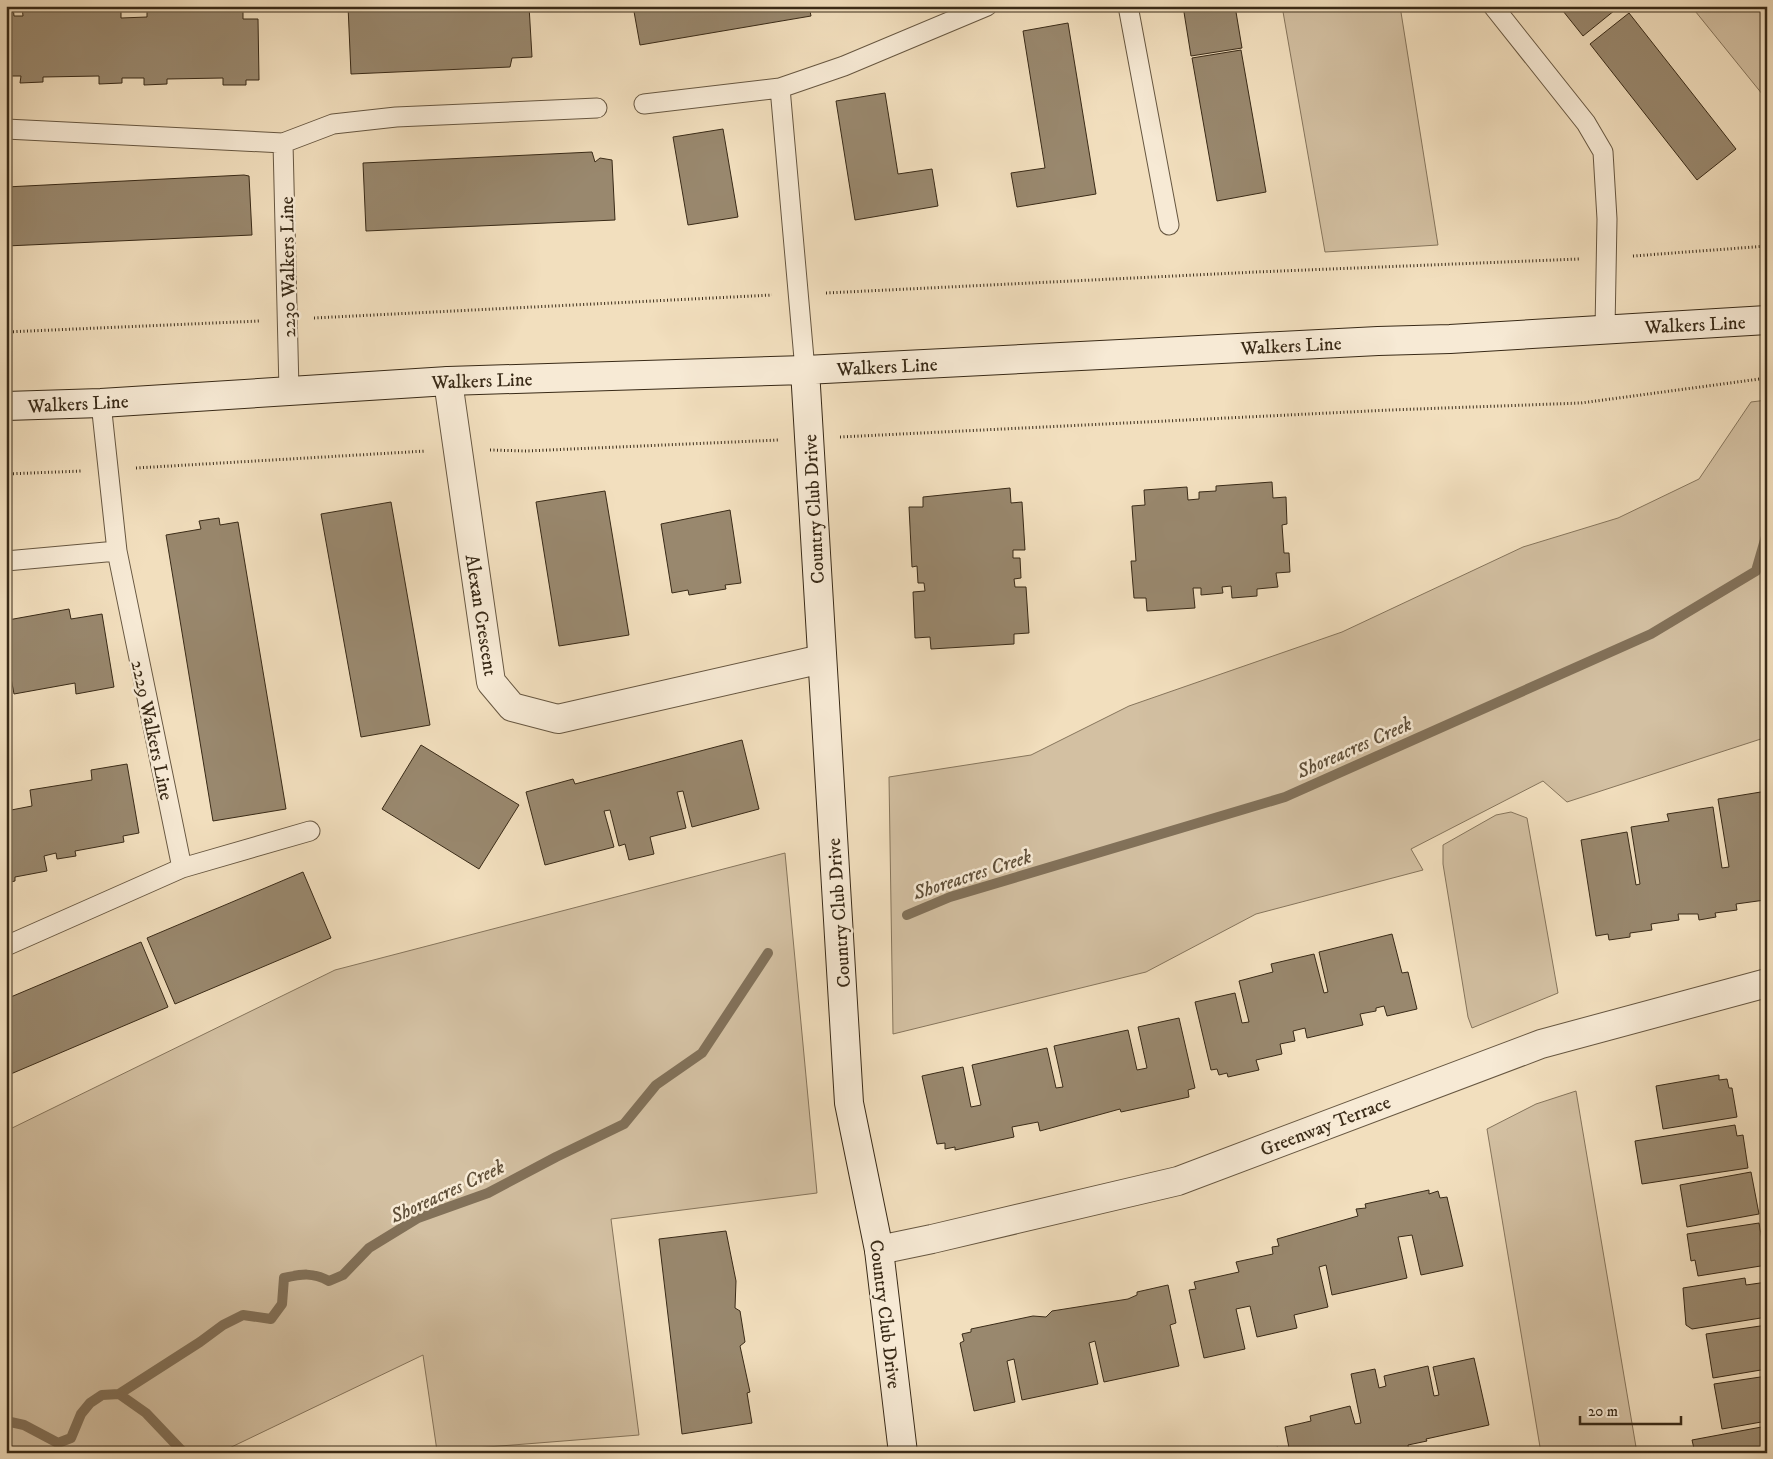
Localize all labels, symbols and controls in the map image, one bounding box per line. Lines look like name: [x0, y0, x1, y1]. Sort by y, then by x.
street label: 2230 Walkers Line: [276, 196, 301, 338]
street label: Walkers Line: [1643, 311, 1746, 340]
street label: Walkers Line: [1239, 332, 1342, 361]
street label: Walkers Line: [835, 353, 938, 382]
street label: Walkers Line: [430, 368, 533, 395]
street label: Walkers Line: [26, 390, 129, 419]
street label: Country Club Drive: [799, 433, 830, 584]
street label: Alexan Crescent: [460, 553, 501, 678]
street label: 2229 Walkers Line: [125, 658, 178, 803]
water label: Shoreacres Creek: [1292, 712, 1416, 785]
street label: Country Club Drive: [823, 837, 856, 988]
water label: Shoreacres Creek: [909, 844, 1035, 907]
street label: Greenway Terrace: [1257, 1091, 1394, 1162]
water label: Shoreacres Creek: [386, 1155, 509, 1230]
street label: Country Club Drive: [864, 1238, 905, 1390]
scale bar: [1580, 1394, 1682, 1426]
text: 20 m: [1588, 1402, 1618, 1421]

